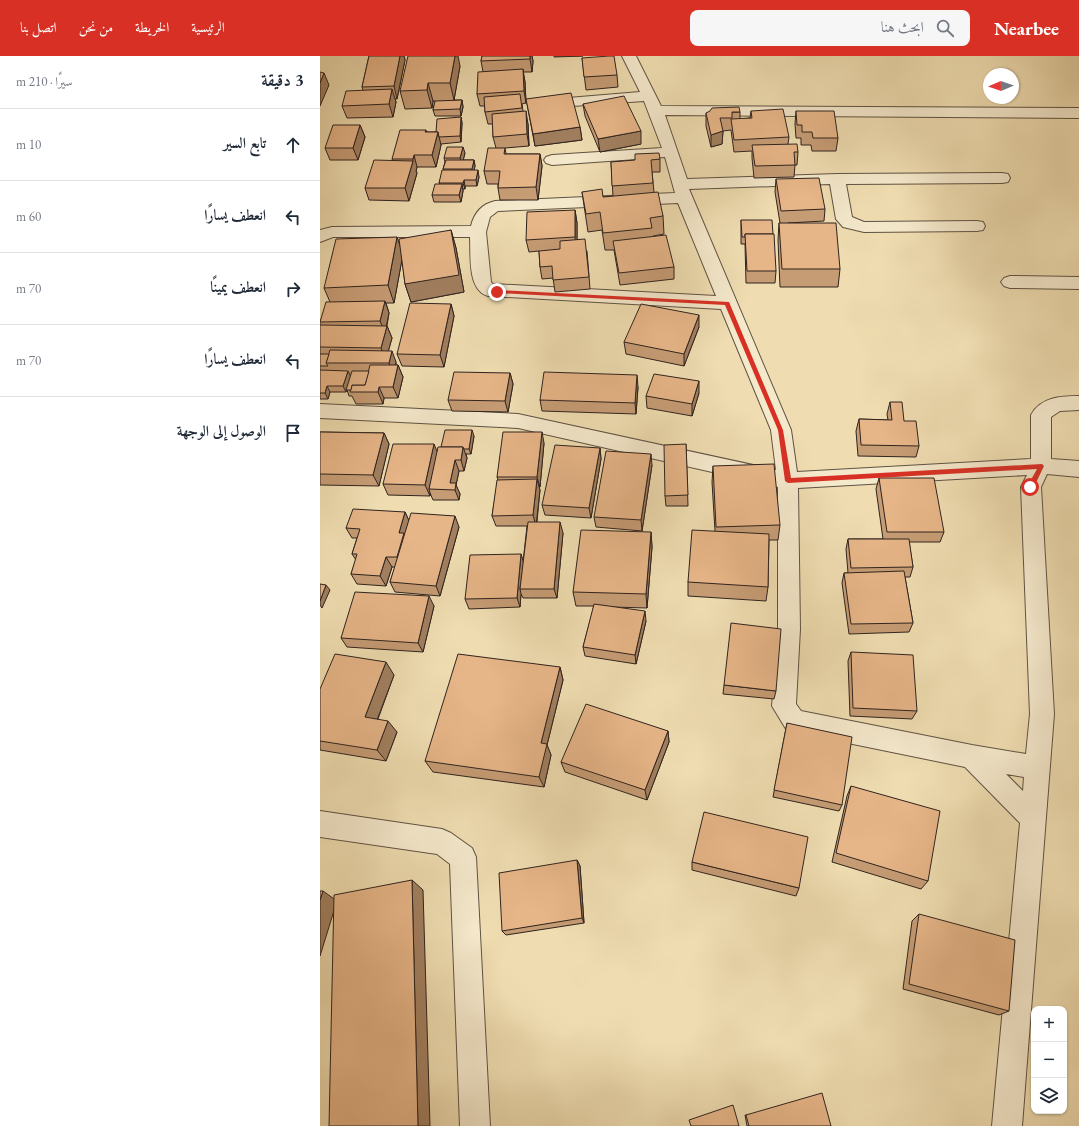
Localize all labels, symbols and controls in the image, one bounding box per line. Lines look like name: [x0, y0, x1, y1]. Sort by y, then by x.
search box: [690, 10, 970, 46]
text: Nearbee: [994, 16, 1059, 41]
text: ابحث هنا: [881, 17, 924, 36]
icon: search: [934, 17, 956, 39]
text: اتصل بنا: [20, 18, 57, 36]
text: من نحن: [79, 18, 113, 36]
text: الخريطة: [135, 18, 169, 36]
text: الرئيسية: [191, 18, 225, 36]
north arrow: [983, 68, 1019, 104]
text: 3 دقيقة: [261, 69, 304, 91]
text: سيرًا · 210 m: [16, 73, 73, 90]
text: تابع السير: [223, 133, 266, 152]
icon: ahead: [282, 134, 304, 156]
text: 10 m: [16, 136, 41, 153]
text: انعطف يسارًا: [204, 205, 266, 224]
icon: left: [282, 206, 304, 228]
text: 60 m: [16, 208, 41, 225]
text: انعطف يمينًا: [210, 277, 266, 296]
icon: right: [282, 278, 304, 300]
text: 70 m: [16, 280, 41, 297]
route end: [488, 283, 506, 301]
text: انعطف يسارًا: [204, 349, 266, 368]
icon: left: [282, 350, 304, 372]
text: 70 m: [16, 352, 41, 369]
text: الوصول إلى الوجهة: [177, 421, 266, 440]
icon: arrive: [282, 422, 304, 444]
route start: [1021, 478, 1039, 496]
map controls: [1031, 1006, 1067, 1114]
button: +: [1031, 1006, 1067, 1042]
button: −: [1031, 1042, 1067, 1078]
button: layers: [1031, 1078, 1067, 1114]

